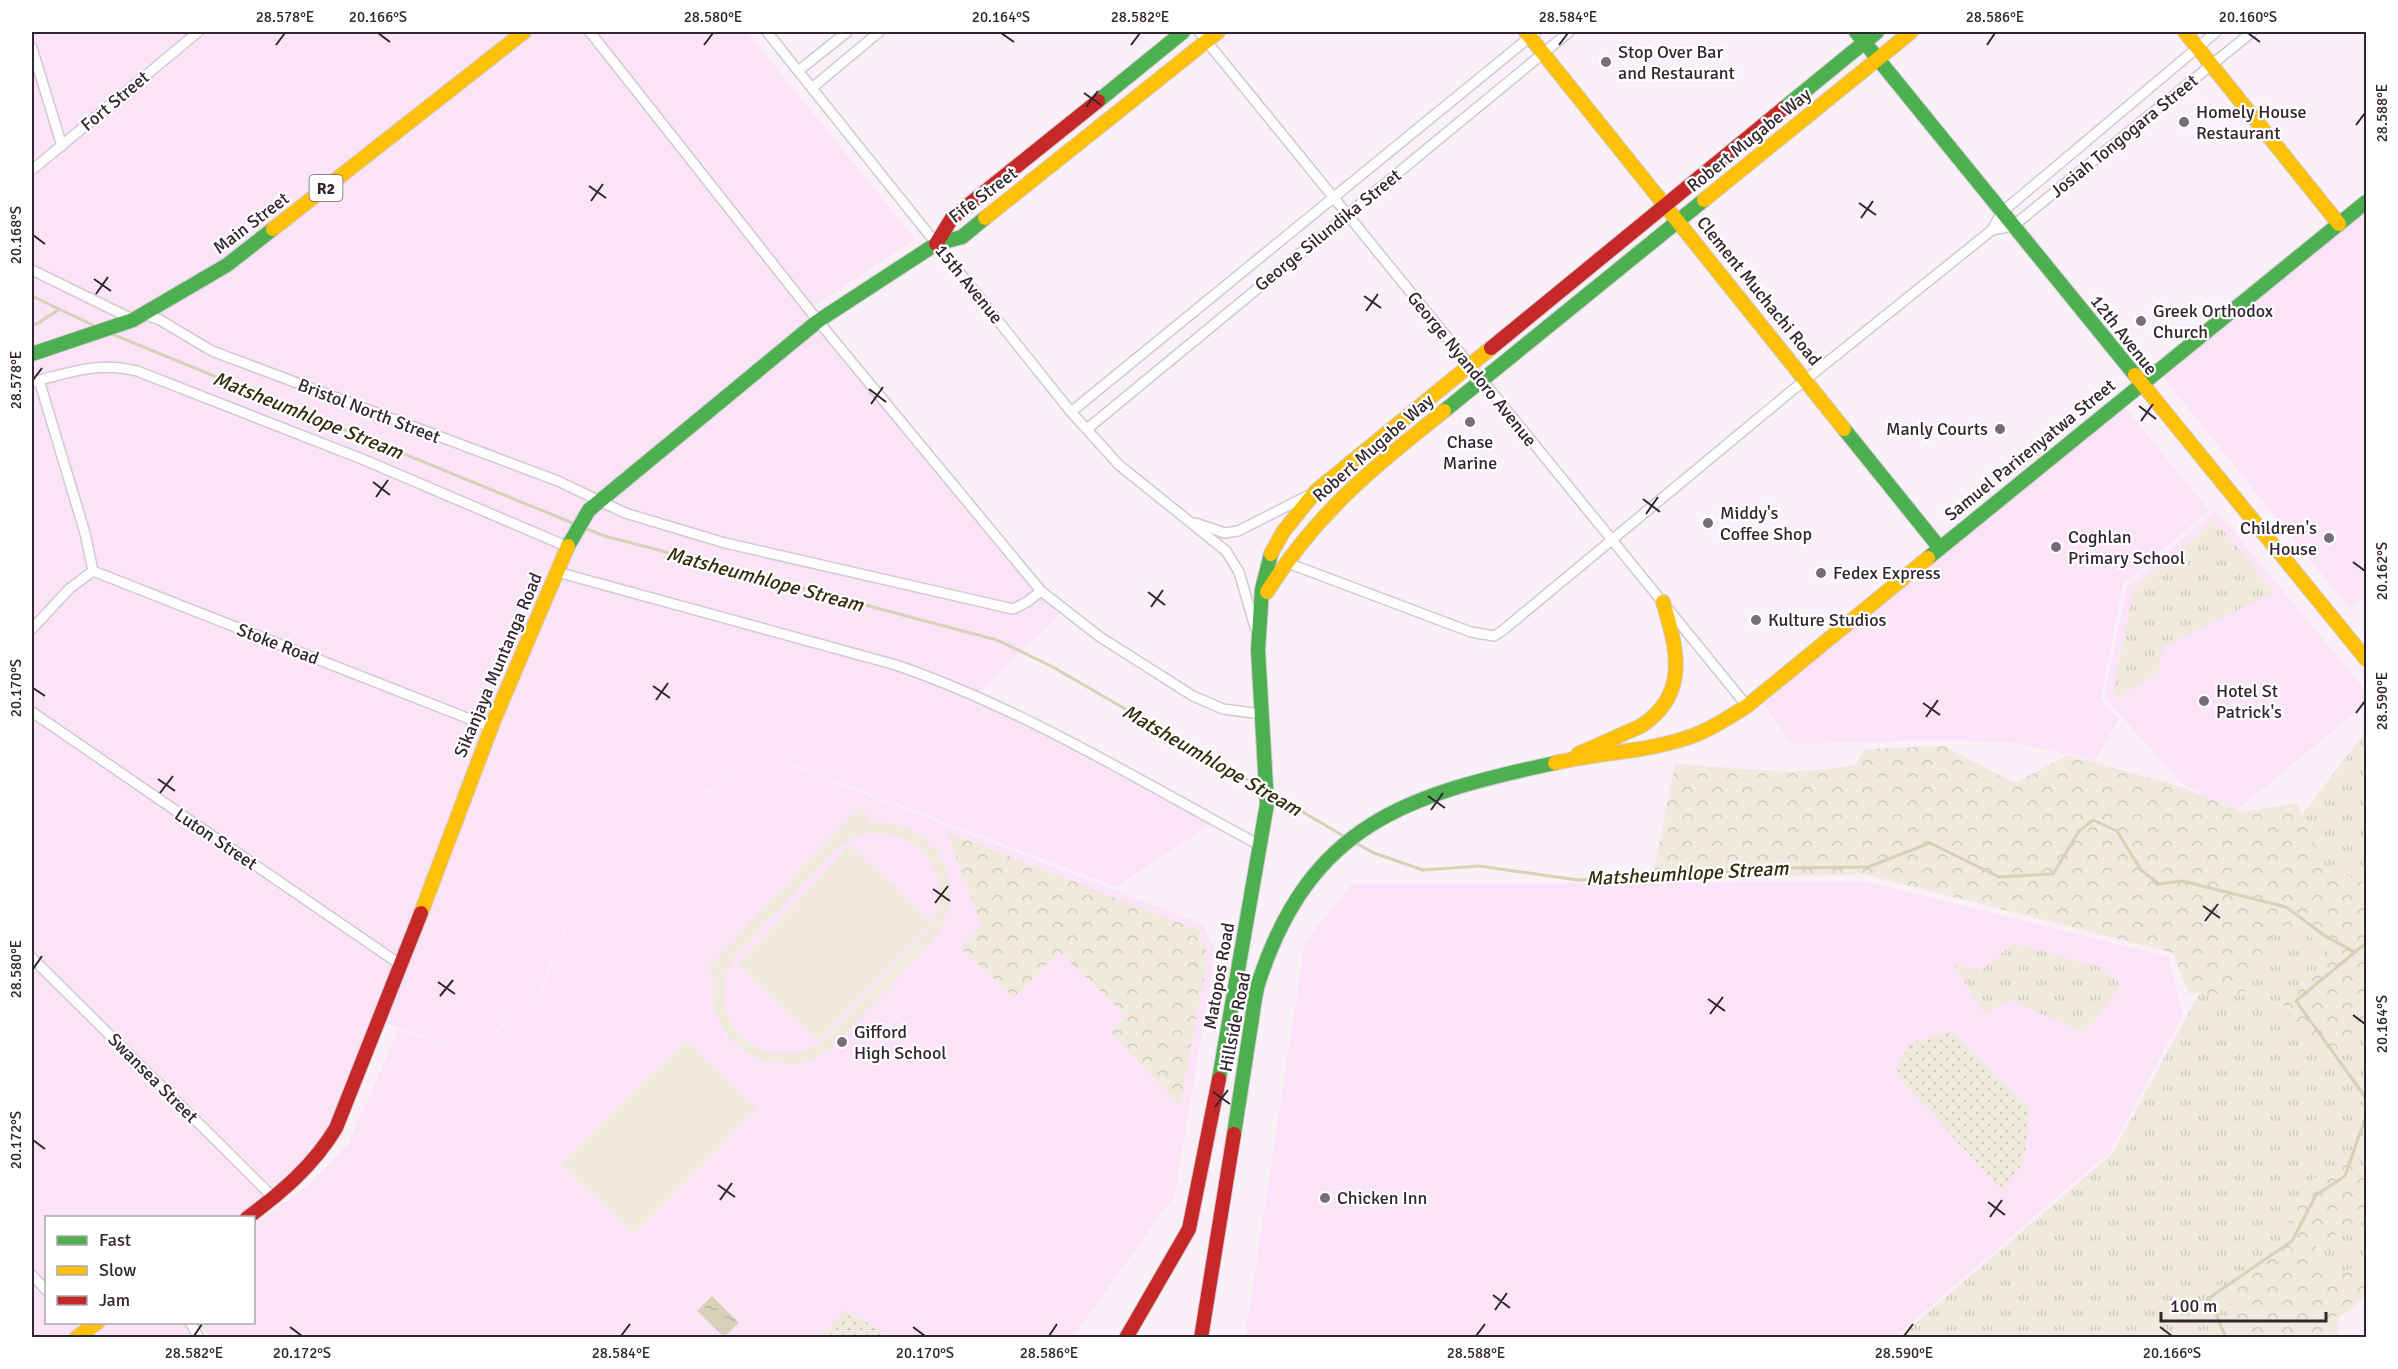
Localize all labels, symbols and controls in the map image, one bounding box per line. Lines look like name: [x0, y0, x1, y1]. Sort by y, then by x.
text: 28.578°E: [256, 8, 314, 26]
text: 20.166°S: [349, 8, 407, 26]
text: 28.580°E: [684, 8, 742, 26]
text: 20.164°S: [972, 8, 1030, 26]
text: 28.582°E: [1111, 8, 1169, 26]
text: 28.584°E: [1539, 8, 1597, 26]
text: 28.586°E: [1966, 8, 2024, 26]
text: 20.160°S: [2219, 8, 2277, 26]
place label: Stop Over Bar and Restaurant: [1618, 41, 1735, 84]
marker: Stop Over Bar and Restaurant: [1599, 55, 1613, 69]
street label: Fort Street: [76, 66, 154, 136]
street label: Josiah Tongogara Street: [2046, 70, 2202, 202]
street label: Robert Mugabe Way: [1683, 83, 1816, 197]
text: 28.588°E: [2373, 84, 2391, 142]
place label: Homely House Restaurant: [2196, 101, 2307, 144]
marker: Homely House Restaurant: [2177, 115, 2191, 129]
street label: Fife Street: [944, 162, 1022, 228]
street label: George Silundika Street: [1250, 164, 1406, 296]
road number: R2: [310, 175, 342, 201]
street label: Main Street: [209, 187, 293, 259]
text: 20.168°S: [7, 206, 25, 264]
street label: Clement Muchachi Road: [1692, 212, 1826, 370]
street label: 15th Avenue: [930, 240, 1008, 328]
street label: George Nyandoro Avenue: [1403, 287, 1541, 451]
street label: 12th Avenue: [2086, 290, 2162, 380]
place label: Greek Orthodox Church: [2153, 300, 2274, 343]
marker: Greek Orthodox Church: [2134, 314, 2148, 328]
text: 28.578°E: [7, 351, 25, 409]
water label: Matsheumhlope Stream: [209, 366, 407, 465]
street label: Bristol North Street: [295, 374, 443, 448]
street label: Samuel Parirenyatwa Street: [1940, 374, 2120, 526]
street label: Robert Mugabe Way: [1308, 389, 1438, 507]
marker: Chase Marine: [1463, 415, 1477, 429]
place label: Manly Courts: [1886, 418, 1988, 440]
marker: Manly Courts: [1993, 422, 2007, 436]
place label: Chase Marine: [1443, 431, 1497, 474]
place label: Middy's Coffee Shop: [1720, 502, 1812, 545]
marker: Middy's Coffee Shop: [1701, 516, 1715, 530]
place label: Children's House: [2240, 517, 2317, 560]
place label: Coghlan Primary School: [2068, 526, 2185, 569]
marker: Children's House: [2322, 531, 2336, 545]
marker: Coghlan Primary School: [2049, 540, 2063, 554]
water label: Matsheumhlope Stream: [664, 541, 867, 618]
text: 20.162°S: [2373, 542, 2391, 600]
place label: Fedex Express: [1833, 562, 1941, 584]
marker: Fedex Express: [1814, 566, 1828, 580]
street label: Sikanjaya Muntanga Road: [449, 569, 547, 761]
place label: Kulture Studios: [1768, 609, 1886, 631]
marker: Kulture Studios: [1749, 613, 1763, 627]
street label: Stoke Road: [234, 618, 322, 670]
text: 20.170°S: [7, 659, 25, 717]
text: 28.590°E: [2373, 672, 2391, 730]
place label: Hotel St Patrick's: [2216, 680, 2282, 723]
marker: Hotel St Patrick's: [2197, 694, 2211, 708]
water label: Matsheumhlope Stream: [1118, 699, 1307, 822]
street label: Luton Street: [170, 803, 262, 875]
water label: Matsheumhlope Stream: [1585, 856, 1790, 891]
street label: Matopos Road: [1199, 921, 1239, 1031]
text: 28.580°E: [7, 940, 25, 998]
street label: Hillside Road: [1215, 970, 1255, 1074]
text: 20.164°S: [2373, 995, 2391, 1053]
place label: Gifford High School: [854, 1021, 947, 1064]
street label: Swansea Street: [103, 1028, 203, 1128]
marker: Gifford High School: [835, 1035, 849, 1049]
text: 20.172°S: [7, 1111, 25, 1169]
place label: Chicken Inn: [1337, 1187, 1427, 1209]
marker: Chicken Inn: [1318, 1191, 1332, 1205]
legend: [45, 1216, 255, 1324]
text: Fast: [99, 1229, 131, 1251]
text: Slow: [99, 1259, 136, 1281]
scale bar: [2161, 1285, 2326, 1323]
text: Jam: [99, 1289, 130, 1311]
text: 100 m: [2170, 1295, 2217, 1317]
text: 28.582°E: [165, 1344, 223, 1362]
text: 20.172°S: [273, 1344, 331, 1362]
text: 28.584°E: [592, 1344, 650, 1362]
text: 20.170°S: [896, 1344, 954, 1362]
text: 28.586°E: [1020, 1344, 1078, 1362]
text: 28.588°E: [1447, 1344, 1505, 1362]
text: 28.590°E: [1875, 1344, 1933, 1362]
text: 20.166°S: [2143, 1344, 2201, 1362]

